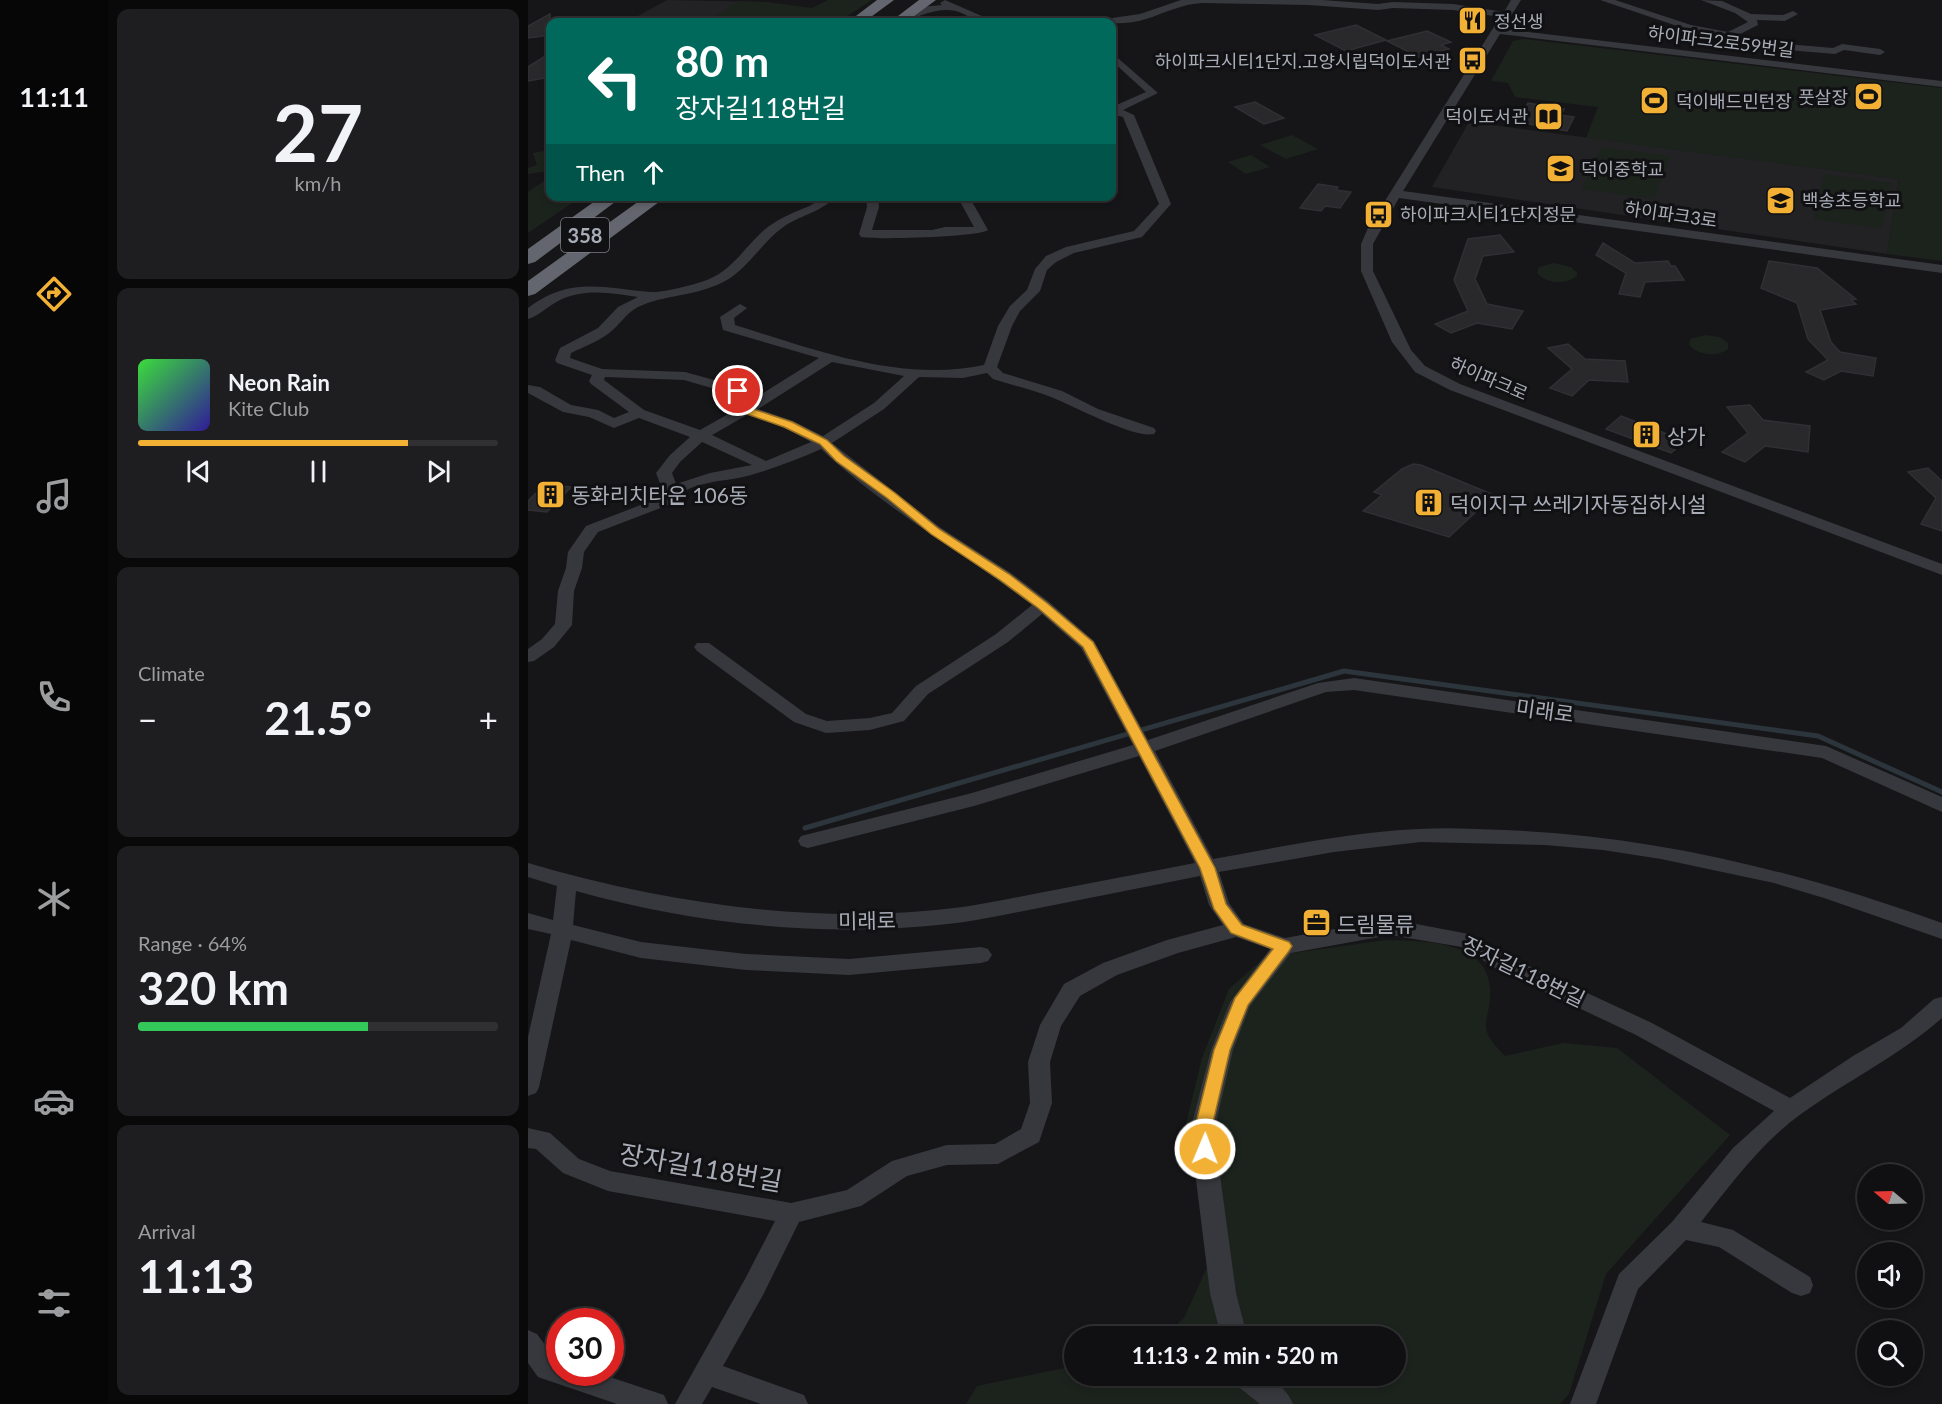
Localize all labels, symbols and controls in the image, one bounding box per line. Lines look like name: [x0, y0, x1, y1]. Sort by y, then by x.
restaurant icon: 정선생: [1457, 5, 1489, 37]
place label: 정선생: [1494, 10, 1544, 32]
street label: 하이파크2로59번길: [1647, 21, 1795, 61]
text: 80 m: [675, 36, 769, 86]
icon: left: [576, 42, 654, 120]
bus stop icon: 하이파크시티1단지.고양시립덕이도서관: [1456, 45, 1488, 77]
place label: 하이파크시티1단지.고양시립덕이도서관: [1155, 50, 1451, 72]
text: 11:11: [19, 80, 89, 113]
sports icon: 풋살장: [1853, 81, 1885, 113]
text: 27: [273, 85, 363, 179]
sports icon: 덕이배드민턴장: [1639, 85, 1671, 117]
place label: 풋살장: [1798, 86, 1848, 108]
place label: 덕이배드민턴장: [1676, 90, 1792, 112]
text: 장자길118번길: [675, 91, 846, 124]
library icon: 덕이도서관: [1533, 100, 1565, 132]
place label: 덕이도서관: [1445, 105, 1528, 127]
school or university icon: 덕이중학교: [1544, 153, 1576, 185]
icon: ahead: [637, 156, 670, 189]
place label: 덕이중학교: [1581, 158, 1664, 180]
text: Then: [576, 159, 625, 186]
text: km/h: [295, 171, 341, 195]
school or university icon: 백송초등학교: [1765, 184, 1797, 216]
place label: 백송초등학교: [1802, 189, 1901, 211]
street label: 하이파크3로: [1623, 197, 1719, 231]
bus stop icon: 하이파크시티1단지정문: [1363, 198, 1395, 230]
place label: 하이파크시티1단지정문: [1400, 203, 1576, 225]
road number: 358: [561, 218, 609, 252]
icon: directions: [33, 273, 75, 315]
street label: 하이파크로: [1447, 352, 1531, 404]
pin: [712, 365, 763, 416]
text: Neon Rain: [228, 369, 330, 396]
icon: arrive: [721, 374, 754, 407]
text: Kite Club: [228, 396, 309, 420]
building icon: 상가: [1630, 419, 1662, 451]
place label: 상가: [1667, 423, 1706, 448]
icon: previous: [182, 455, 215, 488]
icon: pause: [302, 455, 335, 488]
icon: next: [422, 455, 455, 488]
icon: music: [33, 475, 75, 517]
building icon: 동화리치타운 106동: [534, 478, 566, 510]
place label: 동화리치타운 106동: [571, 482, 748, 507]
building icon: 덕이지구 쓰레기자동집하시설: [1413, 487, 1445, 519]
place label: 덕이지구 쓰레기자동집하시설: [1450, 491, 1707, 516]
text: Climate: [138, 661, 205, 685]
icon: phone: [33, 676, 75, 718]
text: 21.5°: [264, 691, 372, 745]
street label: 미래로: [1515, 694, 1575, 726]
text: −: [138, 699, 157, 739]
text: +: [479, 699, 498, 739]
icon: climate: [33, 878, 75, 920]
street label: 미래로: [838, 907, 896, 933]
office icon: 드림물류: [1300, 907, 1332, 939]
place label: 드림물류: [1337, 911, 1414, 936]
text: Range · 64%: [138, 931, 247, 955]
street label: 장자길118번길: [1459, 931, 1589, 1011]
text: 320 km: [138, 961, 289, 1015]
icon: car: [33, 1080, 75, 1122]
position arrow: [1173, 1117, 1237, 1181]
street label: 장자길118번길: [617, 1137, 785, 1197]
north arrow: [1857, 1164, 1923, 1230]
map controls: [1857, 1164, 1923, 1386]
text: Arrival: [138, 1219, 196, 1243]
button: sound: [1857, 1242, 1923, 1308]
text: 11:13: [138, 1249, 254, 1303]
icon: filters: [33, 1282, 75, 1324]
speed limit sign: 30: [546, 1308, 624, 1386]
button: search: [1857, 1320, 1923, 1386]
text: 11:13 · 2 min · 520 m: [1132, 1342, 1338, 1369]

